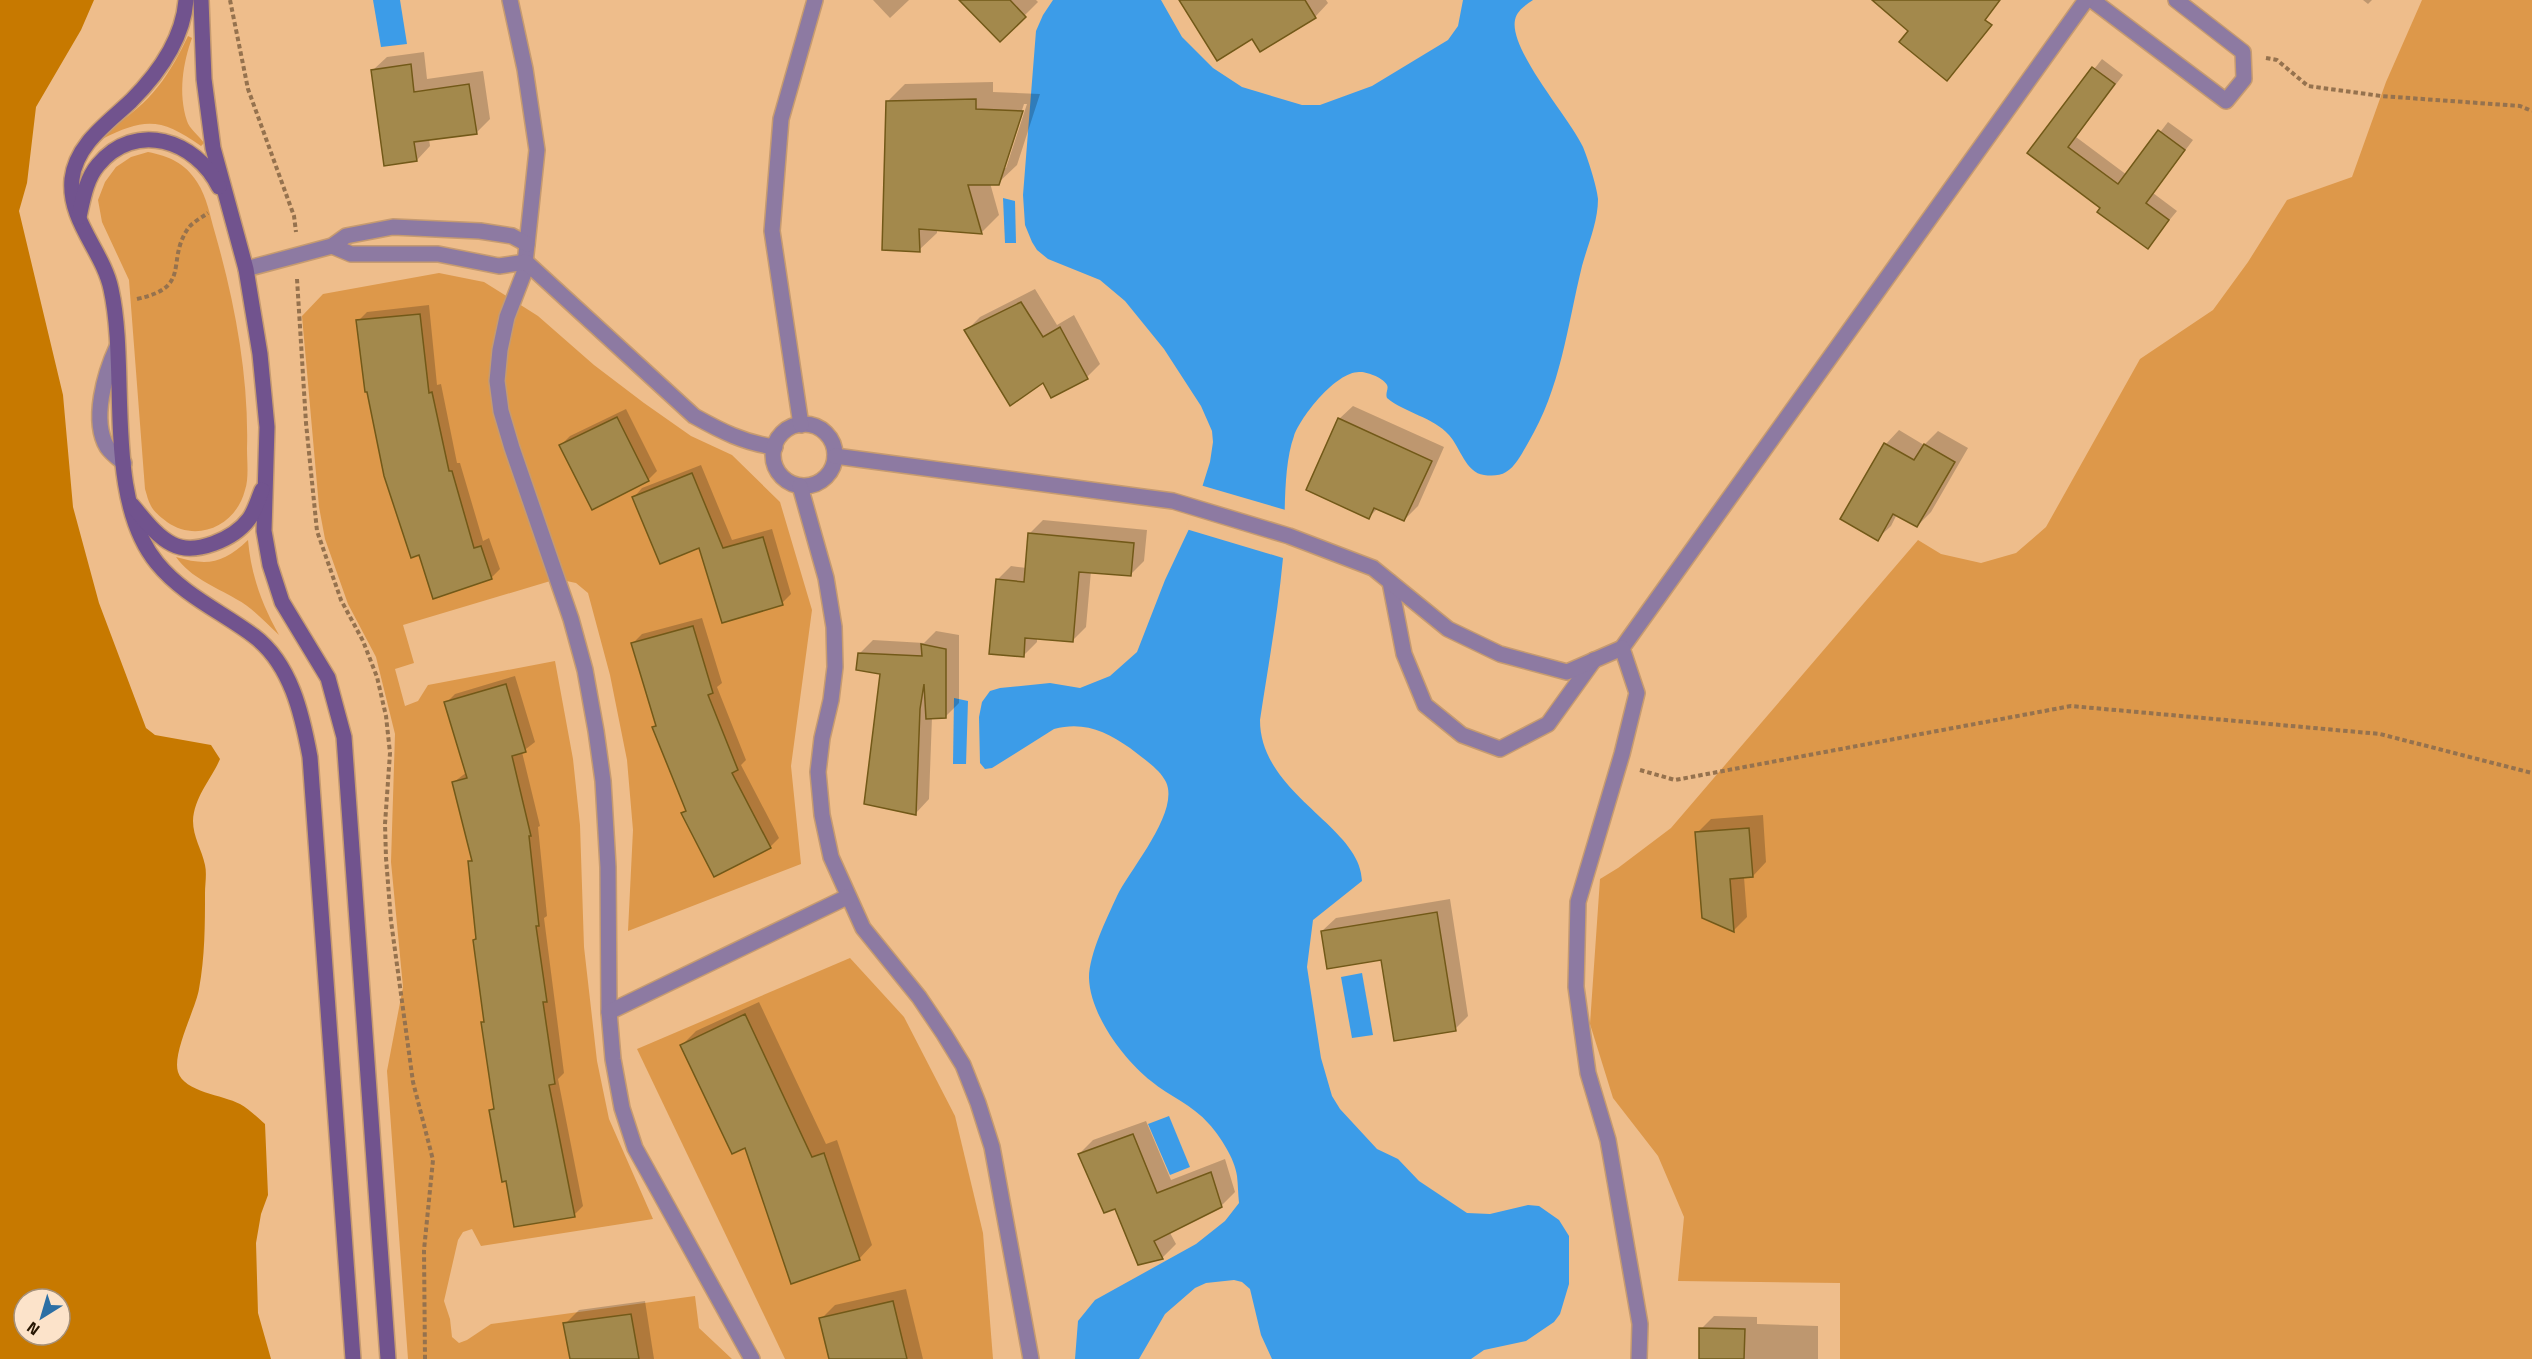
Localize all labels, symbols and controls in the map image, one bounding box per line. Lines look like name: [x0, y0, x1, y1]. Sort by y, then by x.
north arrow: [12, 1287, 72, 1347]
text: N: [21, 1316, 45, 1342]

